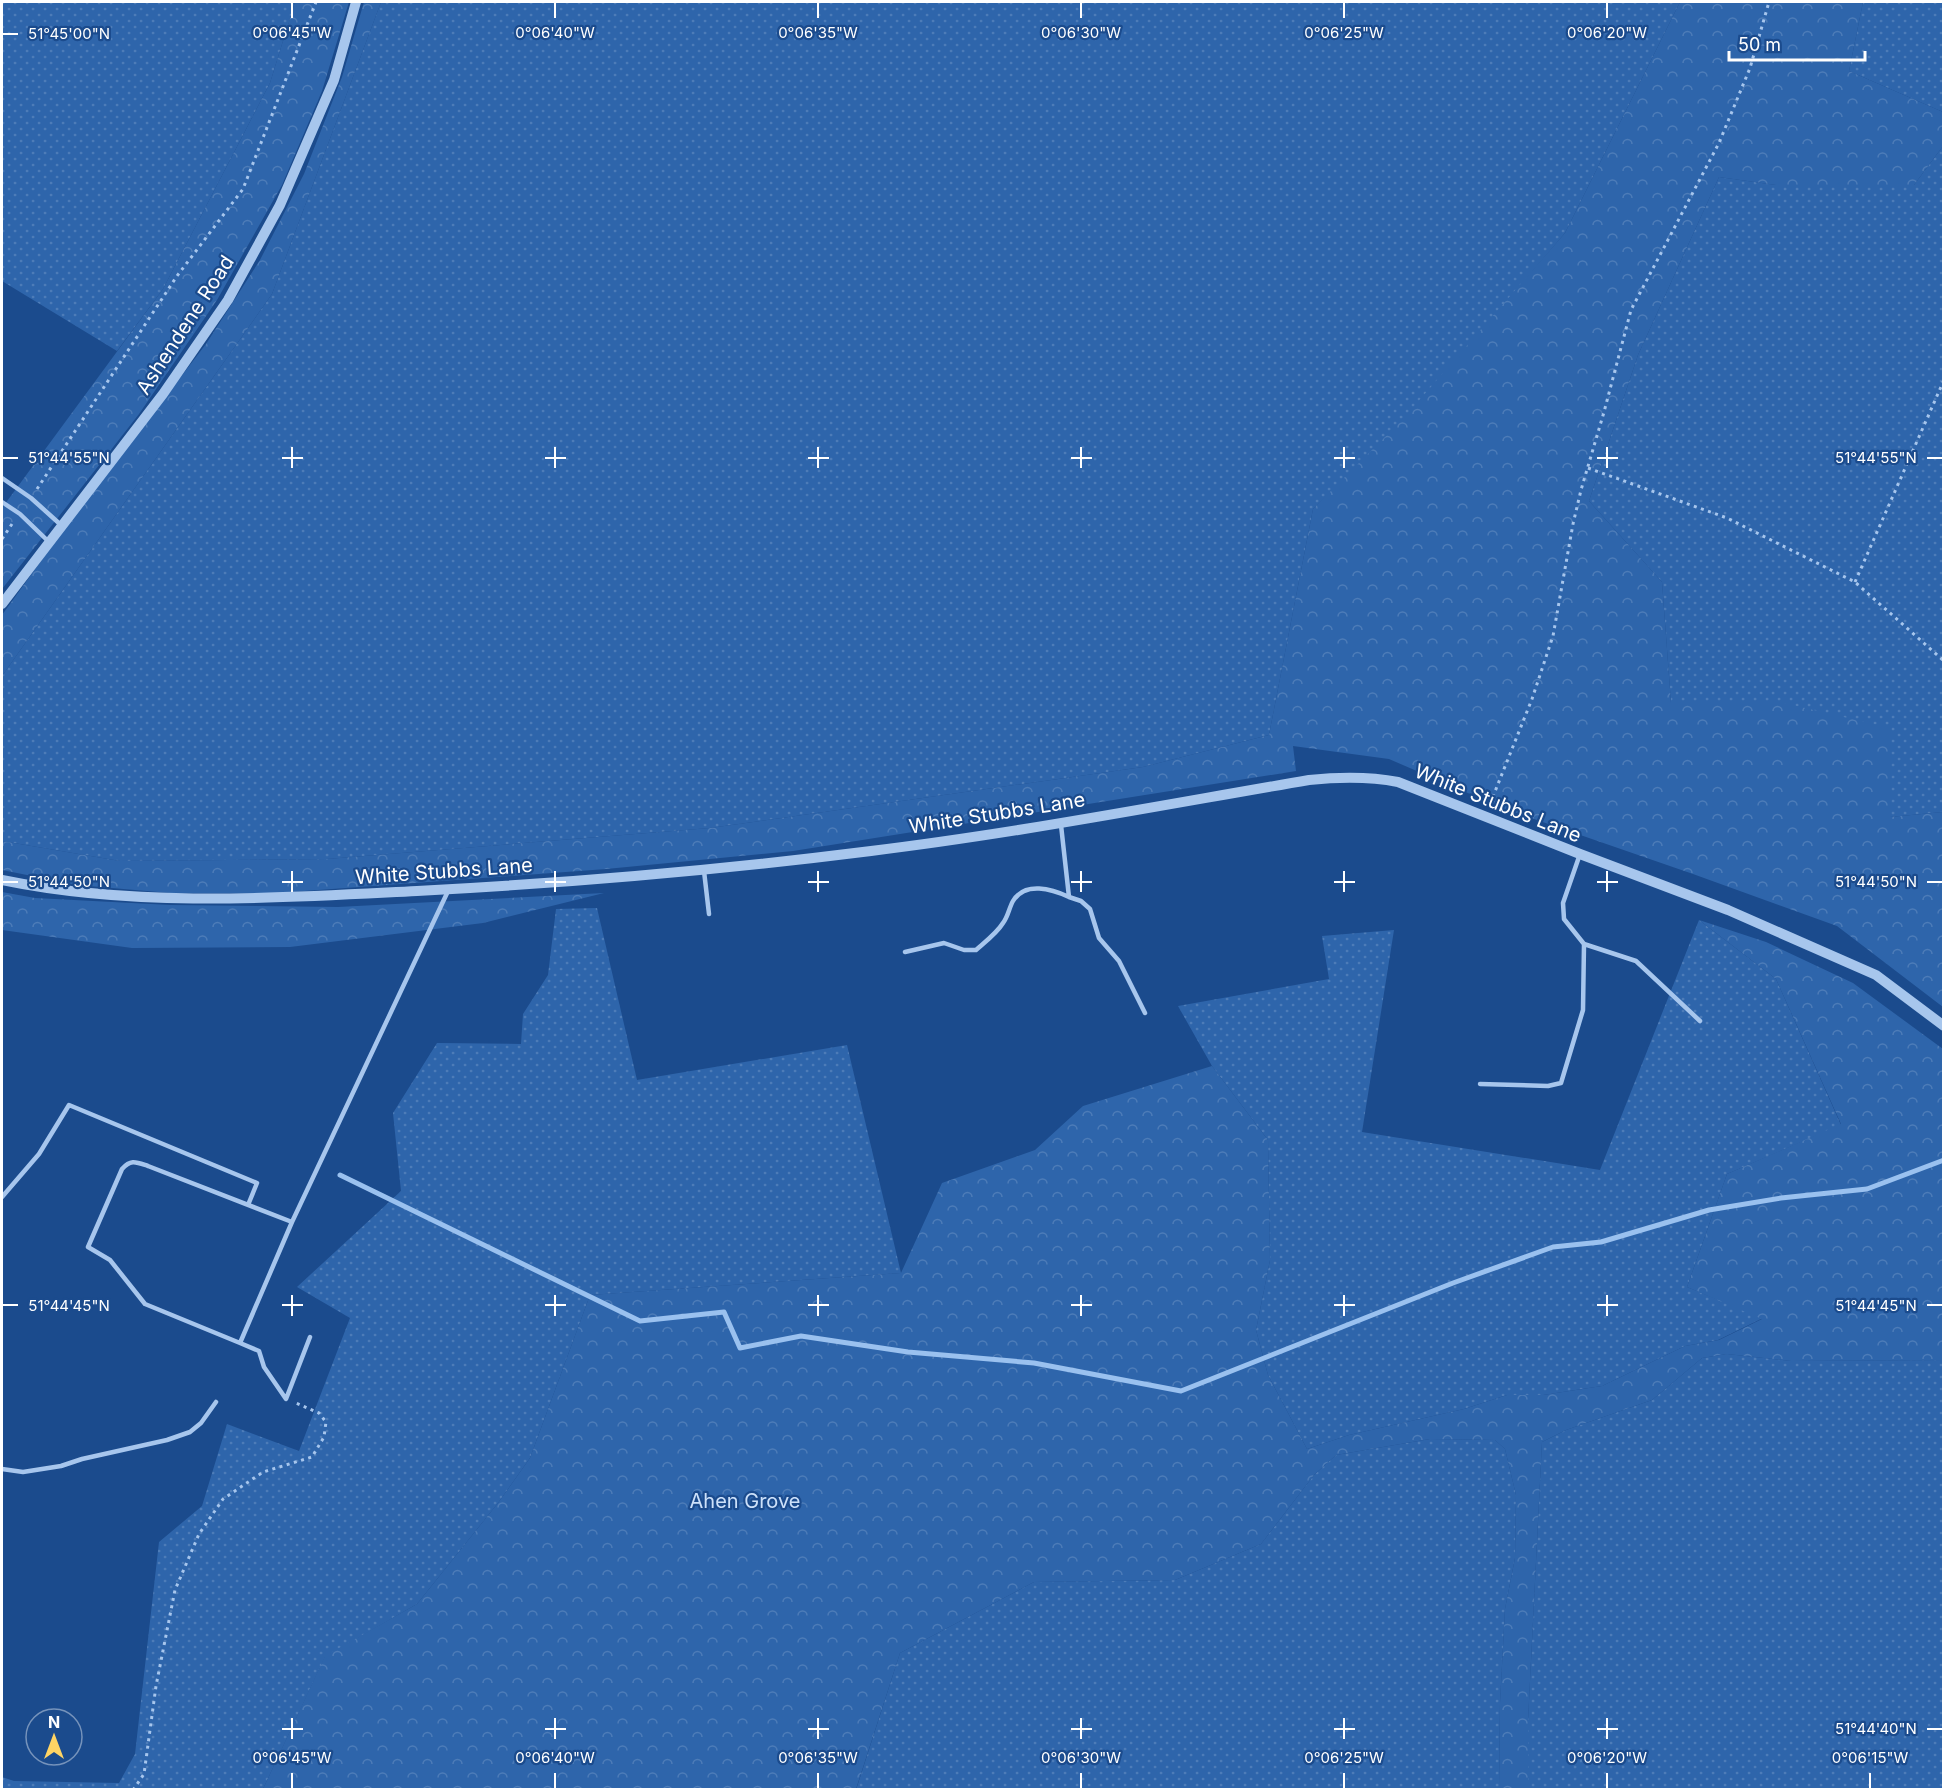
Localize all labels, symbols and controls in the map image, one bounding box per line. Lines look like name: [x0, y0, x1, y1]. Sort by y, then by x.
text: 0°06'45"W: [252, 23, 332, 42]
text: 0°06'40"W: [515, 23, 595, 42]
text: 0°06'35"W: [778, 23, 858, 42]
text: 0°06'30"W: [1041, 23, 1121, 42]
text: 0°06'25"W: [1304, 23, 1384, 42]
text: 0°06'20"W: [1567, 23, 1647, 42]
text: 51°45'00"N: [28, 24, 110, 43]
scale bar: [1729, 24, 1866, 62]
text: 50 m: [1738, 34, 1781, 55]
street label: Ashendene Road: [131, 251, 239, 399]
text: 51°44'55"N: [28, 448, 110, 467]
text: 51°44'55"N: [1835, 448, 1917, 467]
street label: White Stubbs Lane: [1411, 759, 1585, 847]
street label: White Stubbs Lane: [907, 787, 1087, 839]
street label: White Stubbs Lane: [354, 853, 534, 889]
text: 51°44'50"N: [28, 872, 110, 891]
text: 51°44'50"N: [1835, 872, 1917, 891]
text: 51°44'45"N: [28, 1296, 110, 1315]
text: 51°44'45"N: [1835, 1296, 1917, 1315]
park label: Ahen Grove: [690, 1489, 800, 1513]
north arrow: [24, 1707, 84, 1767]
text: N: [48, 1712, 60, 1732]
text: 51°44'40"N: [1835, 1719, 1917, 1738]
text: 0°06'45"W: [252, 1748, 332, 1767]
text: 0°06'40"W: [515, 1748, 595, 1767]
text: 0°06'35"W: [778, 1748, 858, 1767]
text: 0°06'30"W: [1041, 1748, 1121, 1767]
text: 0°06'25"W: [1304, 1748, 1384, 1767]
text: 0°06'20"W: [1567, 1748, 1647, 1767]
text: 0°06'15"W: [1832, 1748, 1908, 1767]

